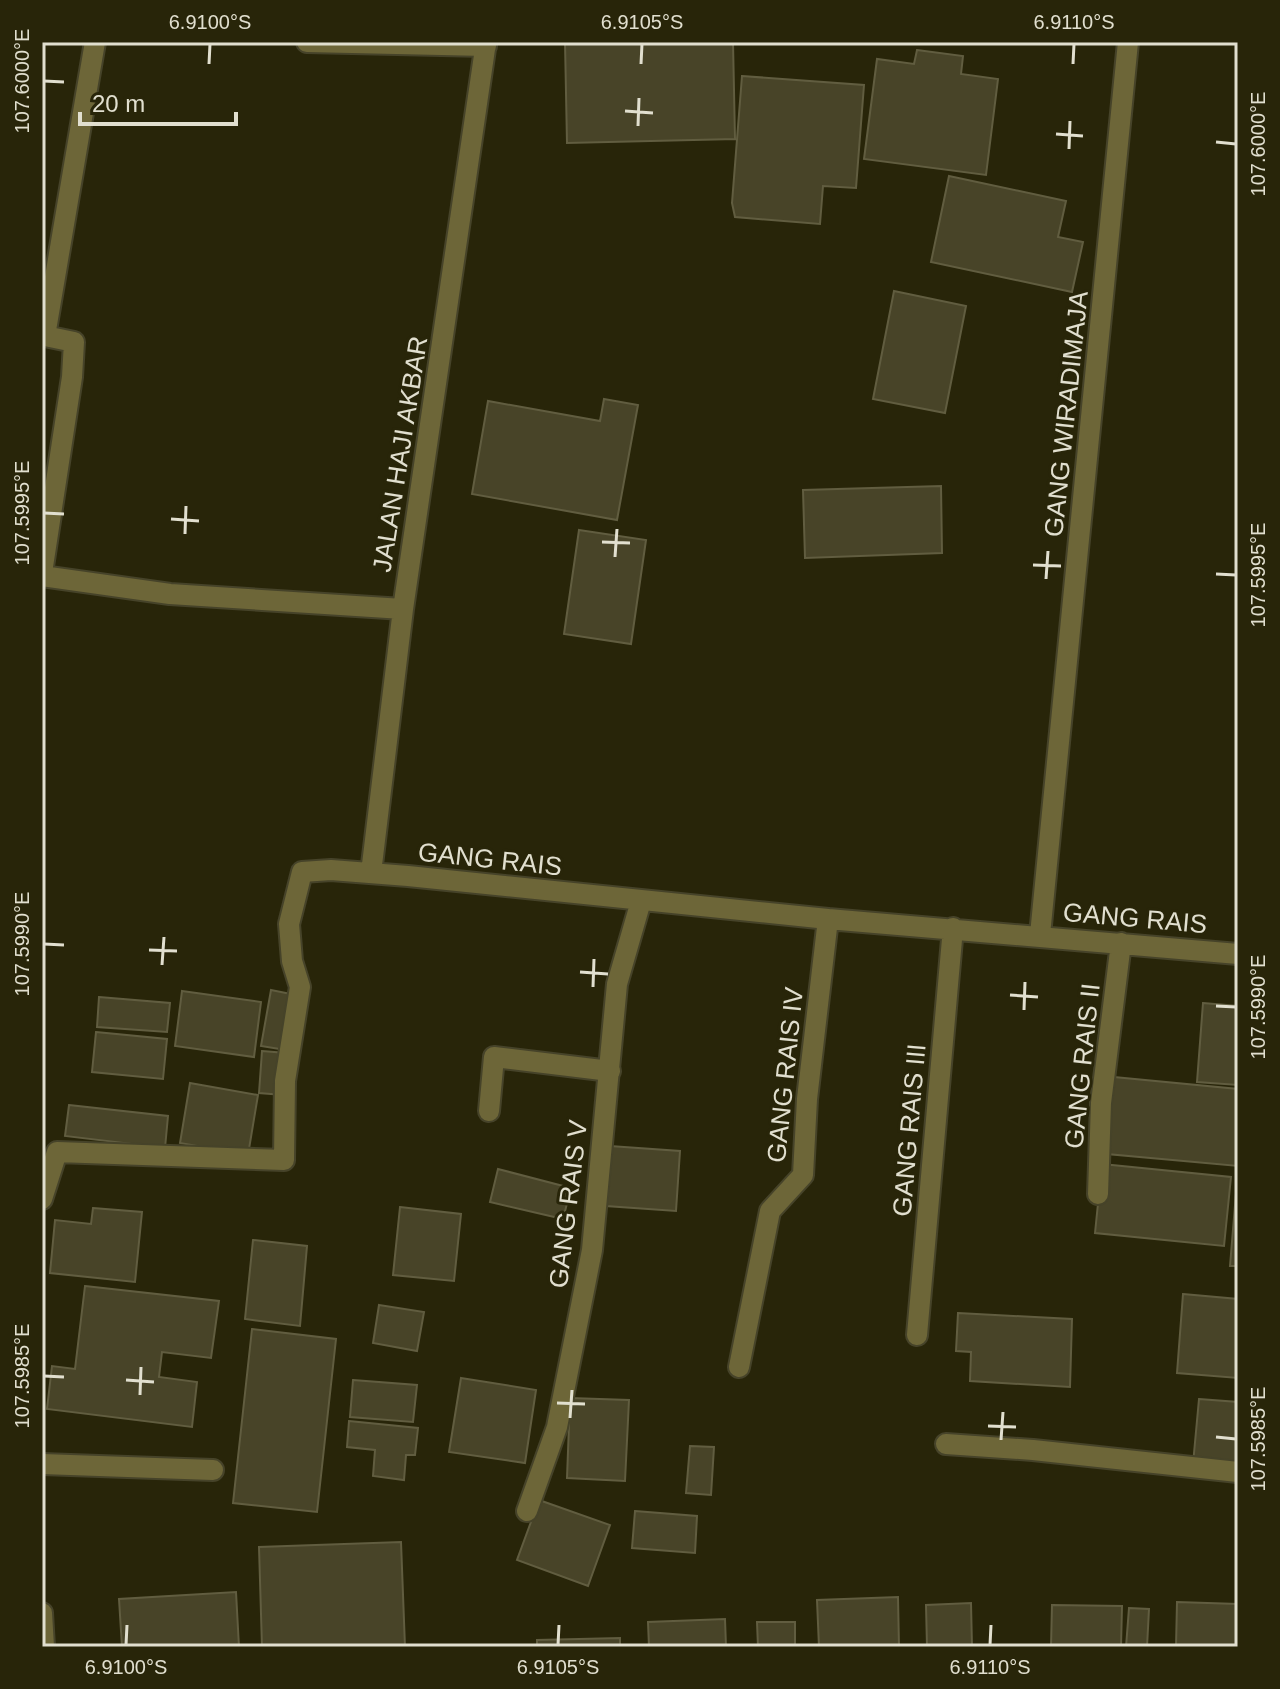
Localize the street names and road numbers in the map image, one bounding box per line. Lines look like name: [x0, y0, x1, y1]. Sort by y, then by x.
street label: GANG WIRADIMAJA: [1038, 289, 1094, 538]
street label: JALAN HAJI AKBAR: [367, 334, 433, 574]
street label: GANG RAIS: [417, 837, 563, 881]
street label: GANG RAIS: [1062, 897, 1208, 939]
street label: GANG RAIS II: [1058, 982, 1106, 1150]
street label: GANG RAIS IV: [761, 985, 809, 1164]
street label: GANG RAIS III: [887, 1042, 931, 1218]
street label: GANG RAIS V: [543, 1118, 593, 1290]

